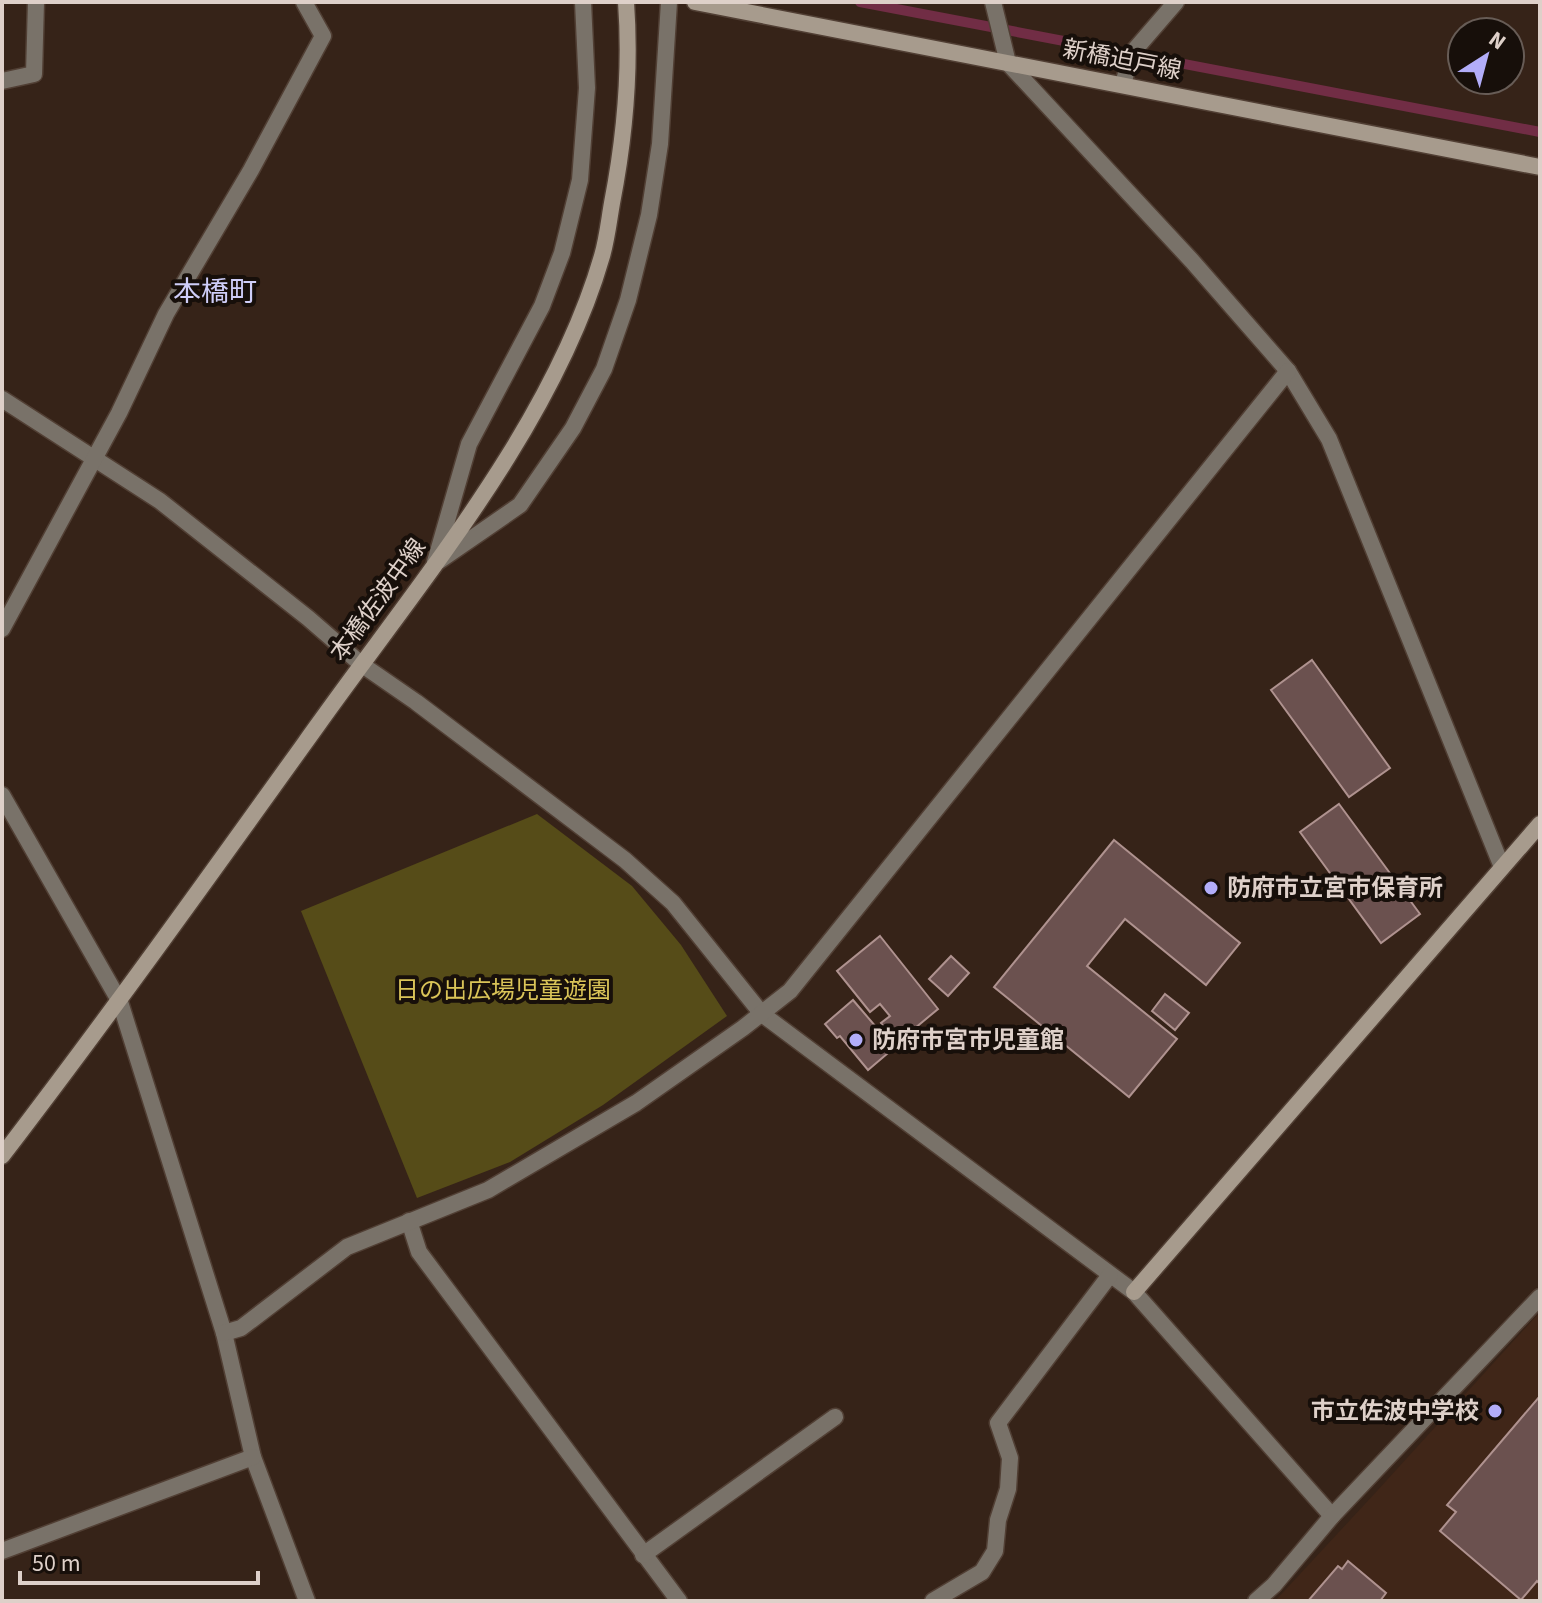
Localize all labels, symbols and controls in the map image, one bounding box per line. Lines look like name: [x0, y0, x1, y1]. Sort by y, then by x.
north arrow: [1446, 16, 1526, 96]
text: N: [1482, 23, 1512, 58]
street label: 新橋迫戸線: [1060, 31, 1184, 89]
district label: 本橋町: [173, 272, 257, 312]
street label: 本橋佐波中線: [322, 531, 434, 669]
place label: 防府市立宮市保育所: [1227, 871, 1443, 906]
marker: 防府市立宮市保育所: [1202, 879, 1220, 897]
park label: 日の出広場児童遊園: [395, 973, 611, 1008]
place label: 防府市宮市児童館: [872, 1023, 1064, 1058]
marker: 防府市宮市児童館: [847, 1031, 865, 1049]
place label: 市立佐波中学校: [1311, 1394, 1479, 1429]
marker: 市立佐波中学校: [1486, 1402, 1504, 1420]
scale bar: [20, 1535, 258, 1585]
text: 50 m: [32, 1546, 81, 1581]

